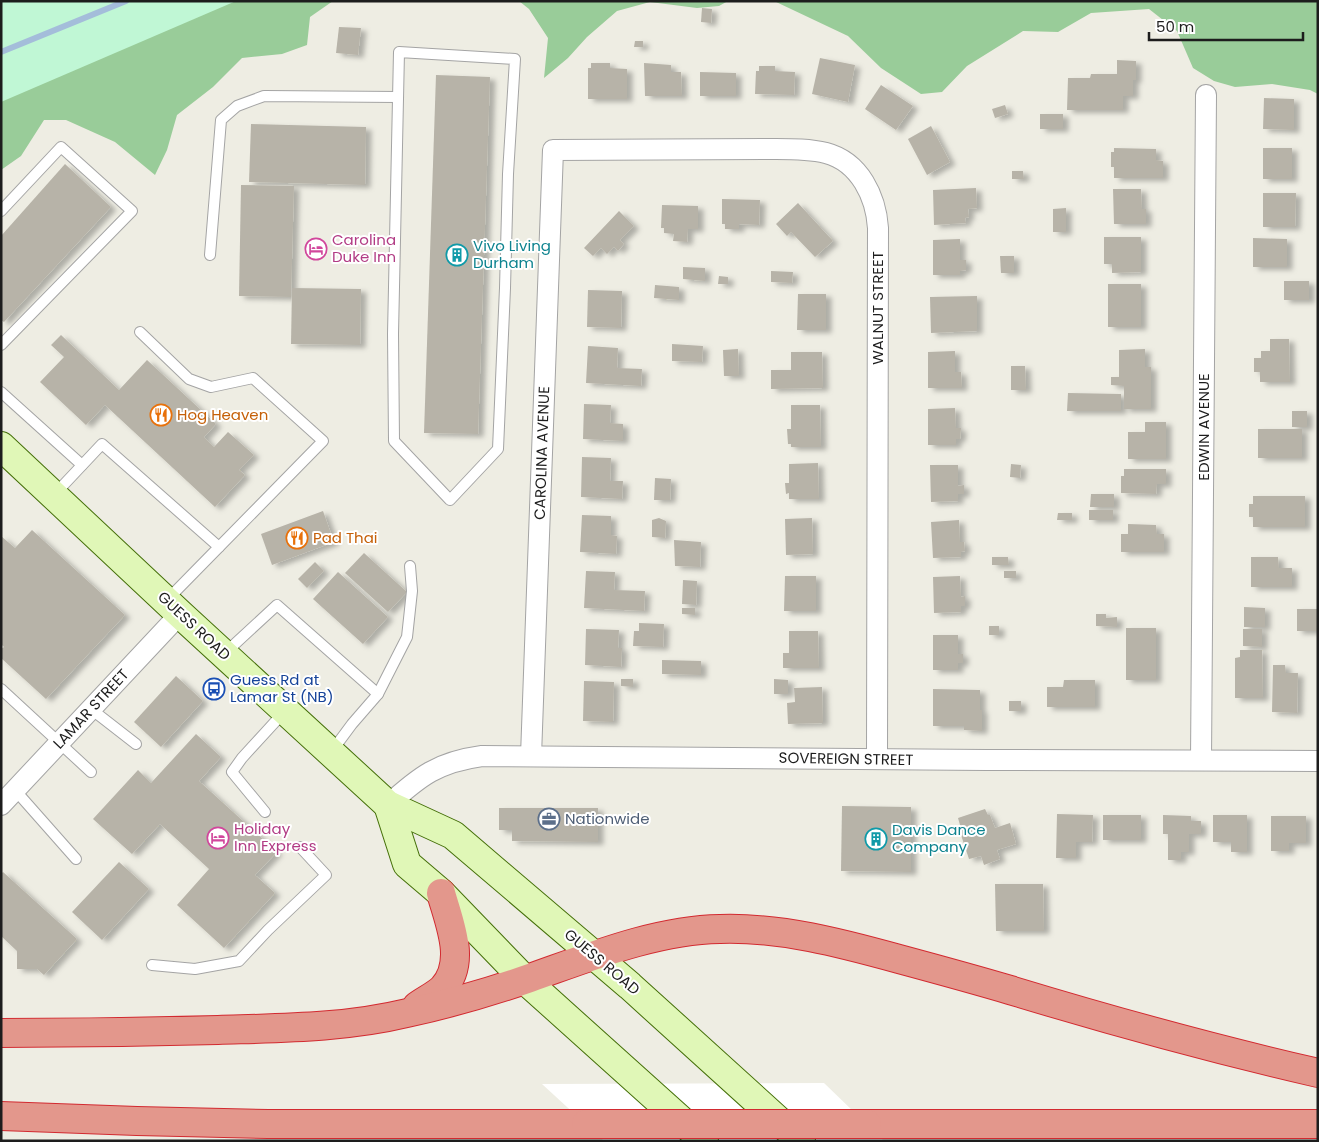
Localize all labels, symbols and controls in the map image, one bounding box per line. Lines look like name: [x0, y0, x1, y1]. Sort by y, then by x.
scale bar: [1149, 10, 1303, 42]
text: 50 m: [1156, 16, 1194, 37]
place label: Carolina Duke Inn: [332, 229, 396, 267]
place label: Vivo Living Durham: [473, 235, 551, 273]
hotel icon: Carolina Duke Inn: [304, 237, 328, 261]
building icon: Vivo Living Durham: [445, 243, 469, 267]
street label: WALNUT STREET: [867, 251, 888, 365]
street label: EDWIN AVENUE: [1193, 373, 1214, 481]
street label: CAROLINA AVENUE: [529, 386, 554, 520]
restaurant icon: Hog Heaven: [149, 403, 173, 427]
place label: Hog Heaven: [177, 404, 268, 425]
restaurant icon: Pad Thai: [285, 526, 309, 550]
place label: Pad Thai: [313, 527, 378, 548]
street label: GUESS ROAD: [153, 586, 235, 665]
street label: LAMAR STREET: [48, 664, 133, 753]
place label: Guess Rd at Lamar St (NB): [230, 669, 333, 707]
bus stop icon: Guess Rd at Lamar St (NB): [202, 677, 226, 701]
street label: SOVEREIGN STREET: [778, 747, 914, 770]
office icon: Nationwide: [537, 807, 561, 831]
place label: Nationwide: [565, 808, 649, 829]
place label: Holiday Inn Express: [234, 818, 317, 856]
place label: Davis Dance Company: [892, 819, 985, 857]
hotel icon: Holiday Inn Express: [206, 826, 230, 850]
building icon: Davis Dance Company: [864, 827, 888, 851]
street label: GUESS ROAD: [560, 924, 645, 999]

